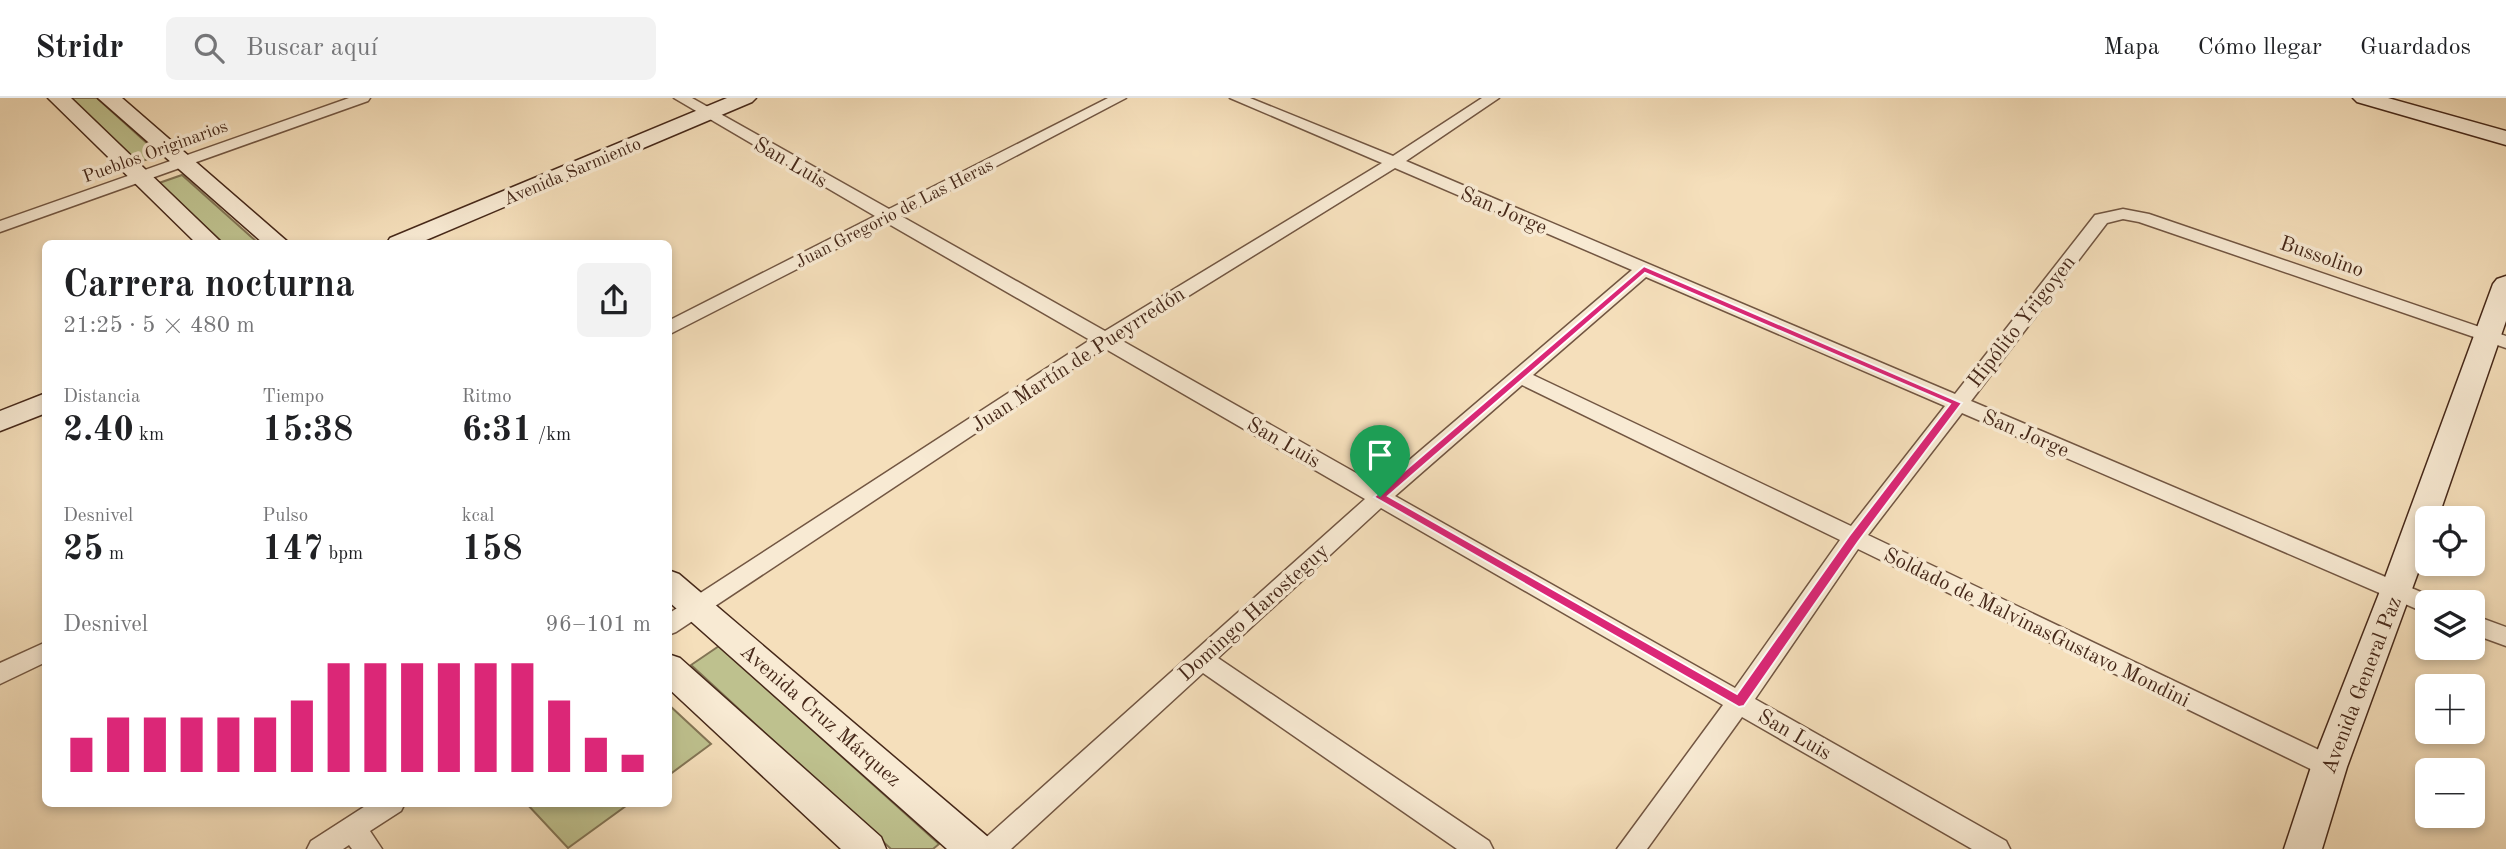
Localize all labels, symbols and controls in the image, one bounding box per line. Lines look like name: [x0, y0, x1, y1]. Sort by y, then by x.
search box: [166, 17, 656, 80]
icon: search: [190, 29, 228, 67]
text: Stridr: [35, 32, 124, 65]
text: Buscar aquí: [246, 35, 378, 61]
text: Mapa: [2103, 36, 2160, 60]
text: Cómo llegar: [2198, 36, 2322, 60]
text: Guardados: [2360, 36, 2471, 60]
street label: Pueblos Originarios: [80, 117, 230, 187]
street label: San Luis: [750, 134, 830, 193]
street label: Avenida Sarmiento: [501, 135, 644, 209]
street label: Juan Gregorio de Las Heras: [793, 156, 997, 272]
street label: San Jorge: [1457, 184, 1550, 239]
street label: Bussolino: [2277, 233, 2366, 282]
street label: Hipólito Yrigoyen: [1964, 252, 2080, 392]
button: share: [577, 263, 651, 337]
text: Carrera nocturna: [63, 267, 354, 305]
street label: Juan Martín de Pueyrredón: [969, 284, 1189, 437]
text: 21:25 · 5 × 480 m: [63, 314, 255, 337]
text: Distancia: [63, 388, 140, 407]
text: Tiempo: [262, 388, 324, 407]
text: Ritmo: [462, 388, 512, 407]
street label: San Jorge: [1979, 407, 2072, 462]
text: 2.40: [63, 413, 134, 448]
text: 15:38: [262, 413, 353, 448]
text: 6:31: [462, 413, 532, 448]
street label: San Luis: [1243, 414, 1323, 473]
pin: [1350, 425, 1410, 497]
text: km: [134, 426, 164, 445]
text: /km: [532, 426, 571, 445]
icon: arrive: [1361, 436, 1399, 474]
map controls: [2415, 506, 2485, 828]
button: locate: [2415, 506, 2485, 576]
text: Desnivel: [63, 507, 133, 526]
text: Pulso: [262, 507, 308, 526]
text: kcal: [462, 507, 494, 526]
text: 25: [63, 532, 104, 567]
text: 147: [262, 532, 323, 567]
text: 158: [462, 532, 523, 567]
street label: Domingo Harosteguy: [1175, 540, 1333, 686]
text: m: [104, 545, 124, 564]
text: bpm: [323, 545, 363, 564]
street label: Soldado de MalvinasGustavo Mondini: [1880, 545, 2193, 712]
button: layers: [2415, 590, 2485, 660]
street label: Avenida General Paz: [2319, 594, 2406, 777]
text: Desnivel: [63, 613, 148, 636]
text: 96–101 m: [545, 613, 651, 636]
street label: Avenida Cruz Márquez: [736, 641, 904, 791]
button: +: [2415, 674, 2485, 744]
street label: San Luis: [1754, 706, 1834, 765]
button: −: [2415, 758, 2485, 828]

